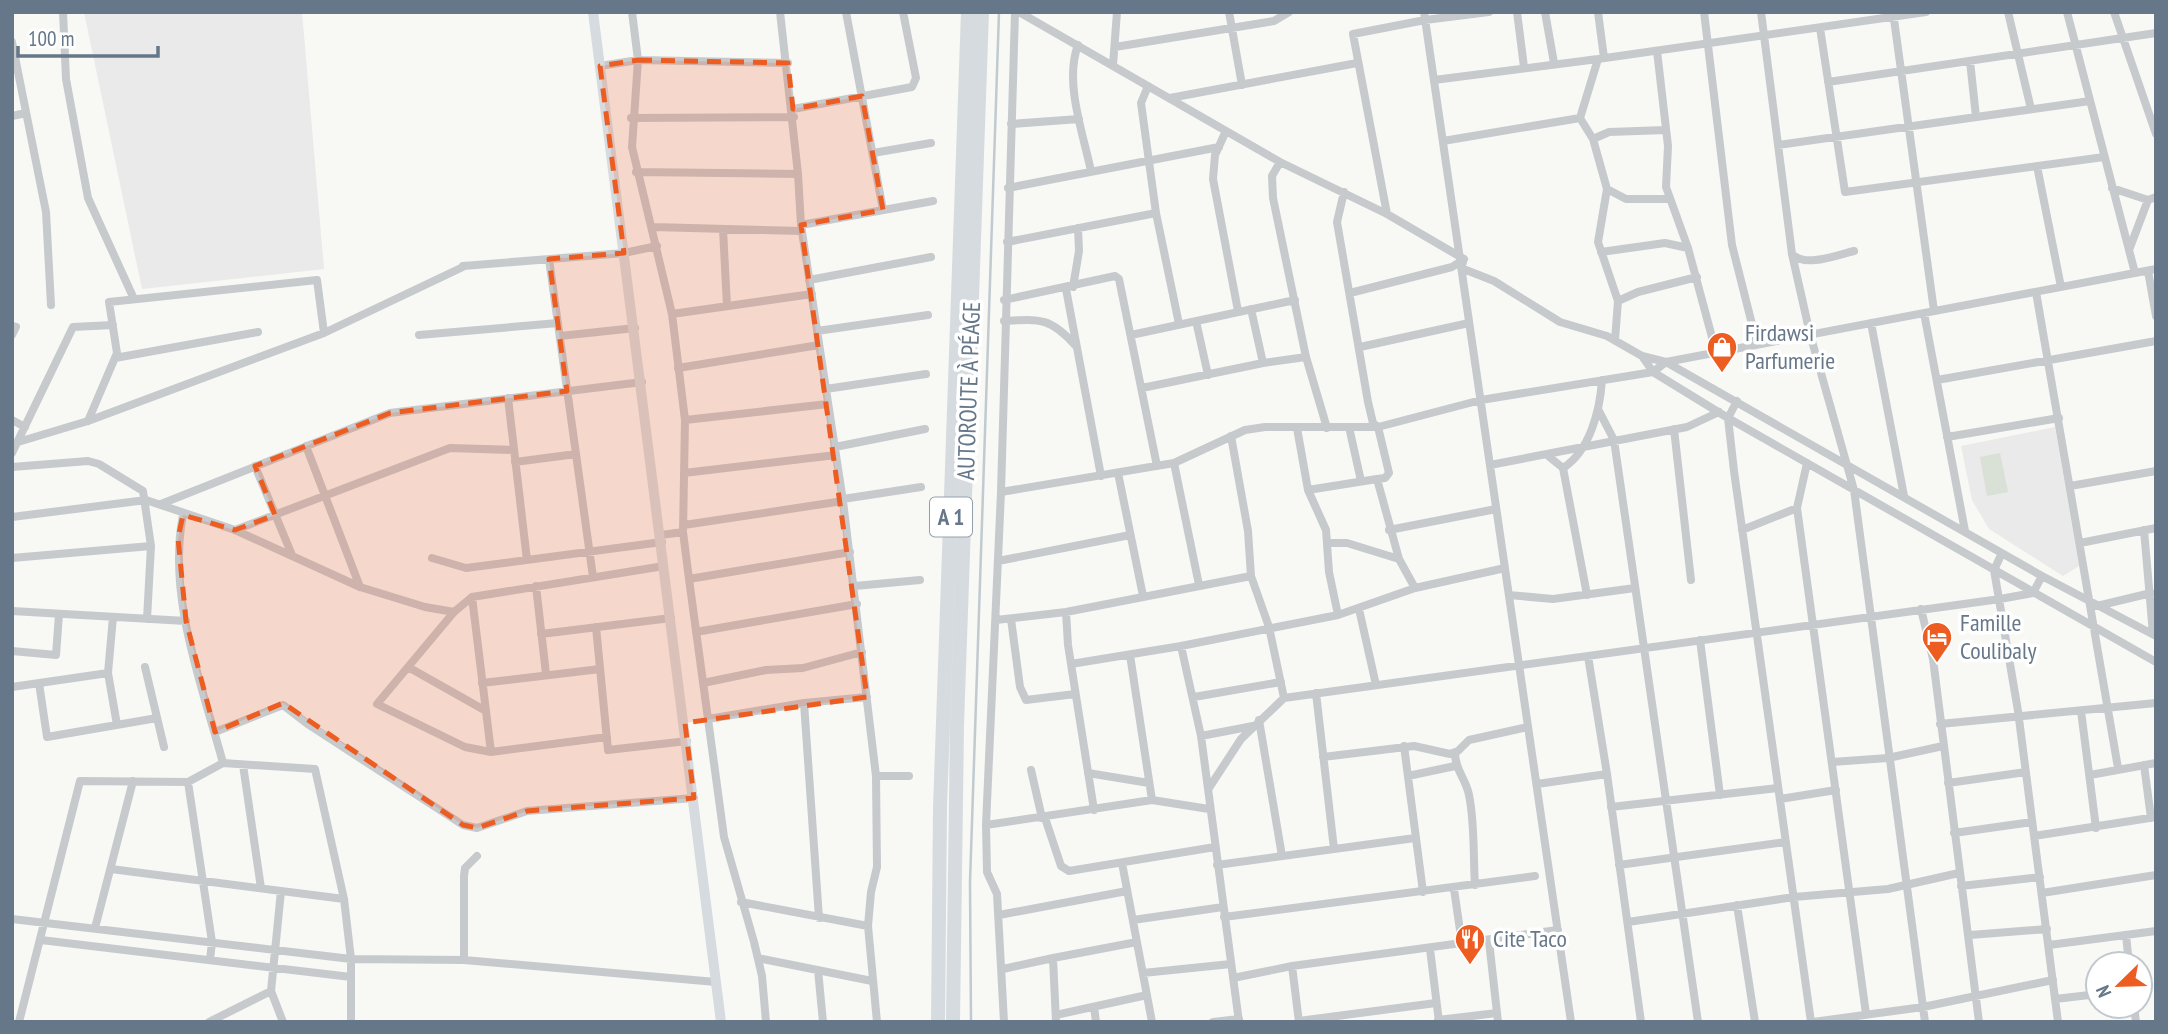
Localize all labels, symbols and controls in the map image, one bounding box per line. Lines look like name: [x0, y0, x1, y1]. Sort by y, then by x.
scale bar: [18, 14, 158, 58]
text: 100 m: [28, 25, 74, 52]
street label: AUTOROUTE À PÉAGE: [950, 301, 987, 481]
place label: Firdawsi Parfumerie: [1745, 317, 1835, 376]
shop icon: Firdawsi Parfumerie: [1705, 330, 1739, 374]
road number: A 1: [930, 498, 972, 537]
place label: Famille Coulibaly: [1960, 607, 2037, 666]
hotel icon: Famille Coulibaly: [1920, 620, 1954, 664]
restaurant icon: Cite Taco: [1453, 922, 1487, 966]
place label: Cite Taco: [1493, 923, 1567, 954]
north arrow: [2084, 950, 2154, 1020]
text: N: [2090, 982, 2116, 1001]

